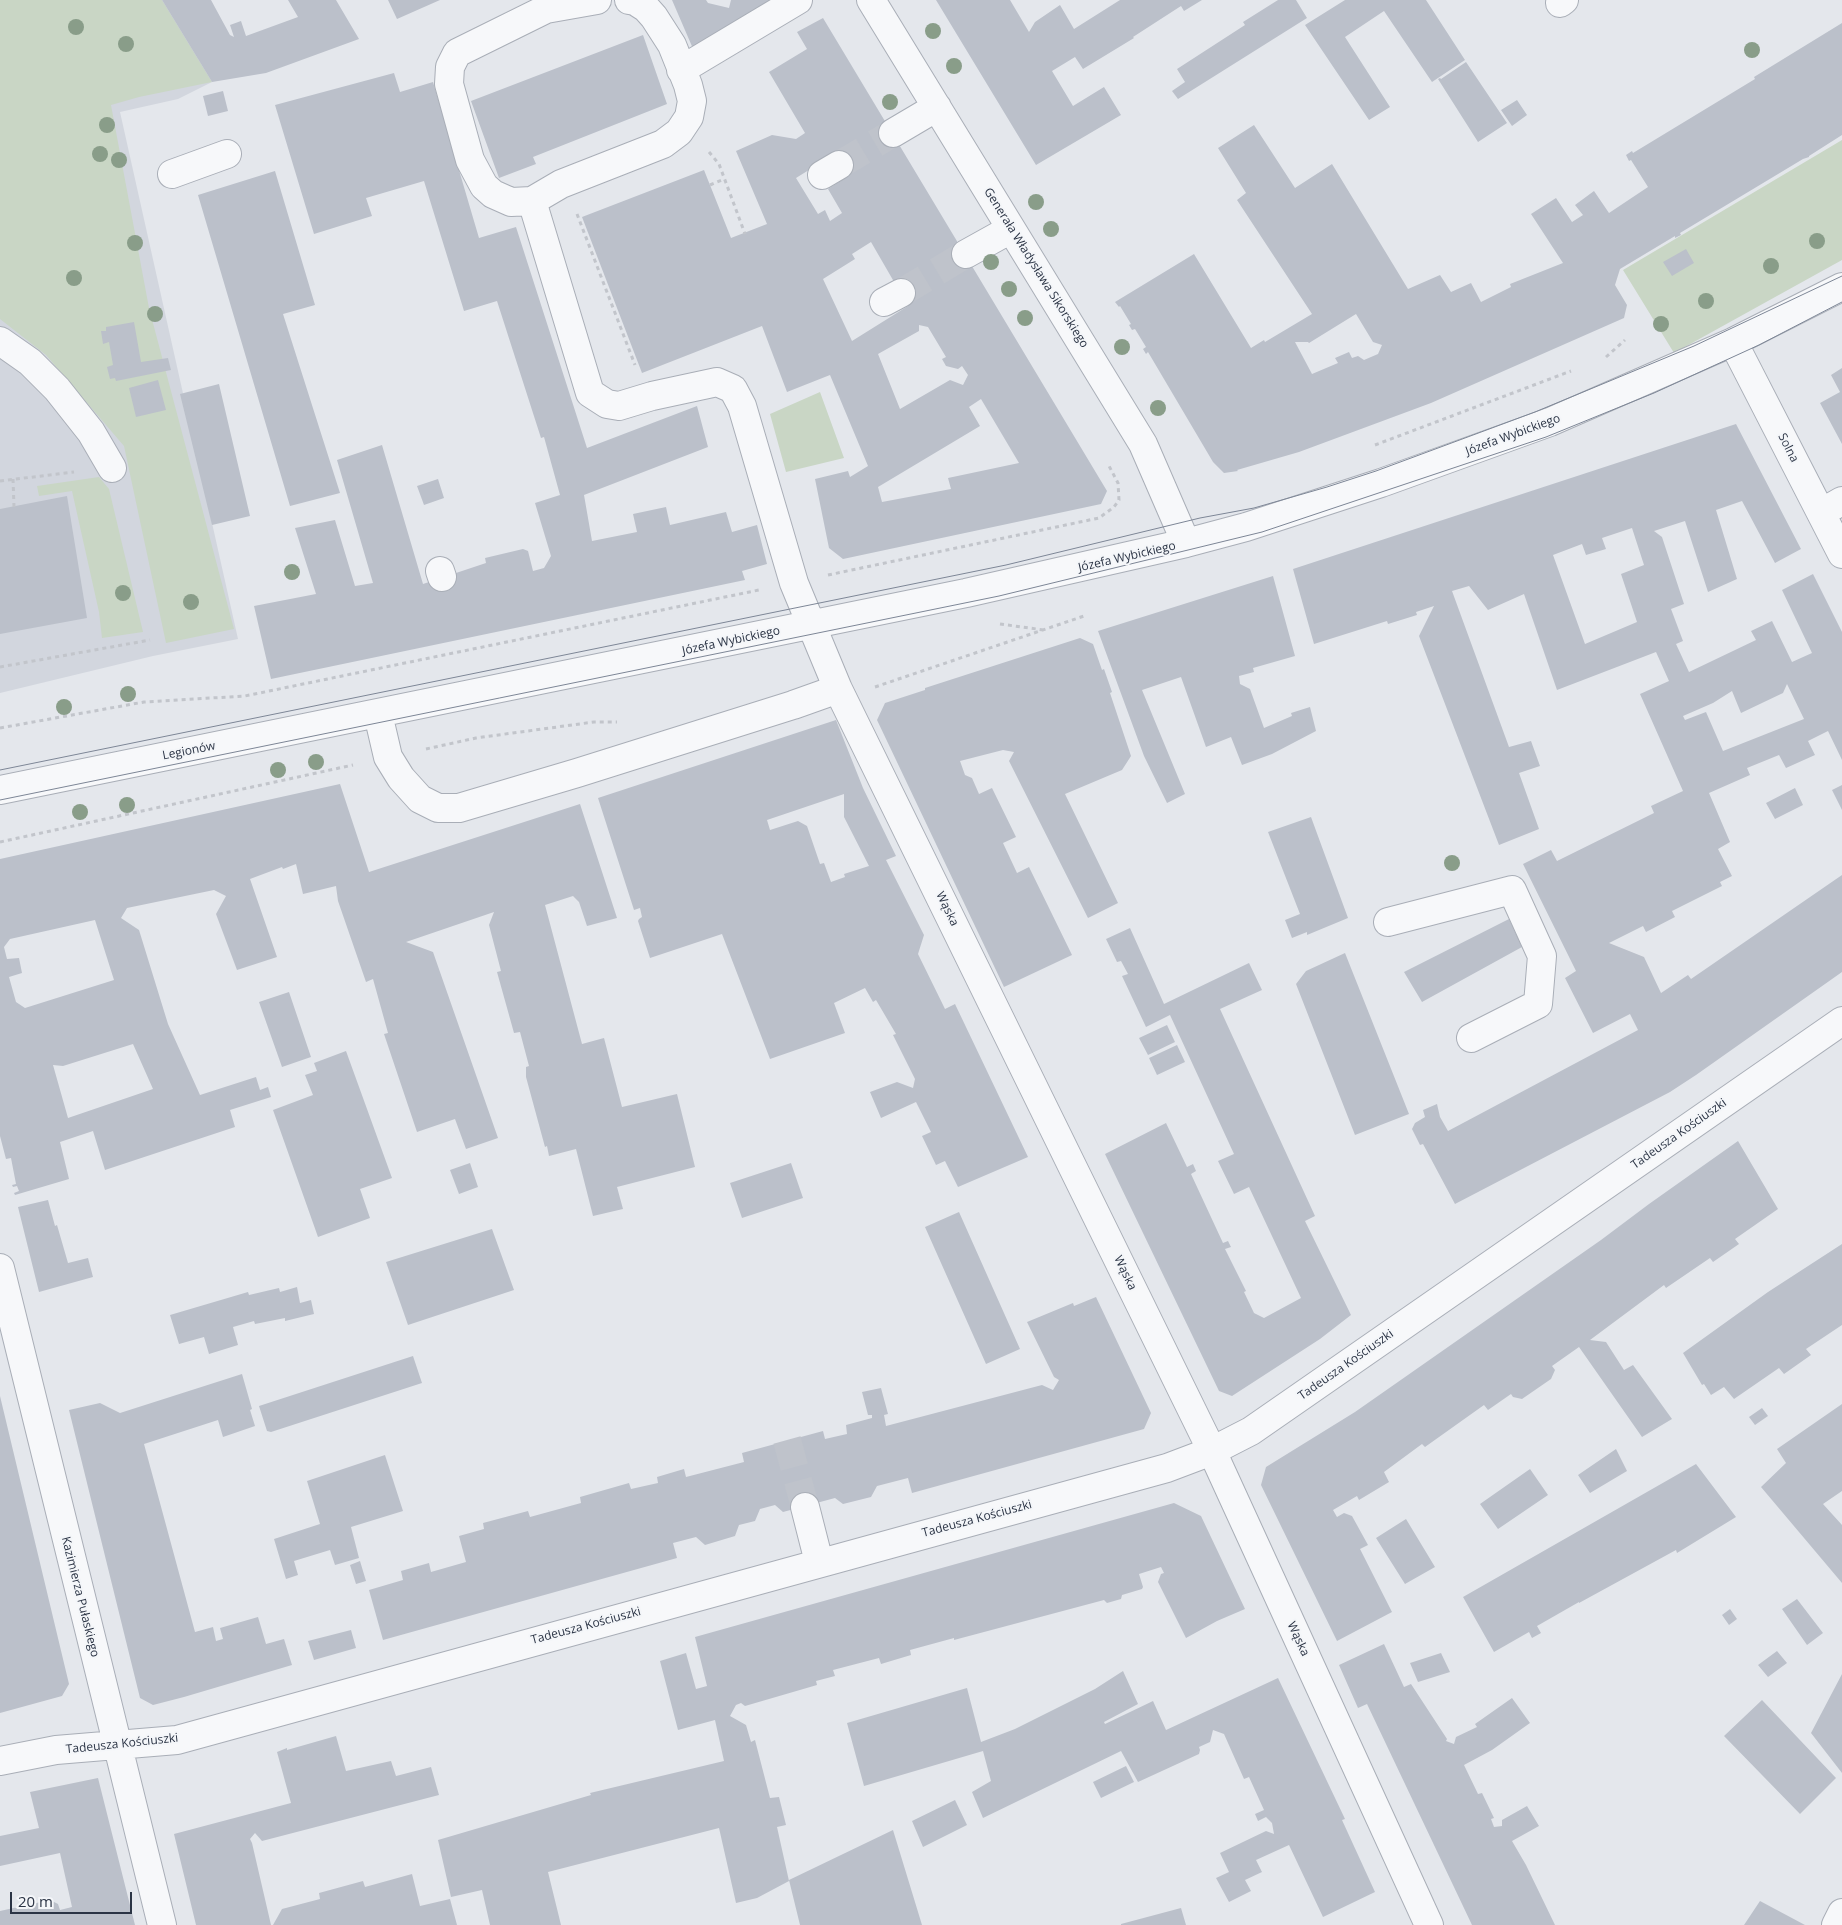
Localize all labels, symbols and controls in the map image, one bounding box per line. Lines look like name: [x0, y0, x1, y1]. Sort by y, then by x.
street label: Generała Władysława Sikorskiego: [981, 185, 1091, 351]
street label: Józefa Wybickiego: [1464, 411, 1562, 459]
street label: Solna: [1775, 431, 1801, 465]
street label: Józefa Wybickiego: [1077, 539, 1177, 575]
street label: Józefa Wybickiego: [681, 624, 781, 658]
street label: Legionów: [161, 739, 217, 763]
street label: Wąska: [933, 889, 961, 929]
street label: Tadeusza Kościuszki: [1629, 1096, 1729, 1172]
street label: Wąska: [1111, 1253, 1139, 1293]
street label: Tadeusza Kościuszki: [1296, 1327, 1396, 1403]
street label: Tadeusza Kościuszki: [921, 1497, 1033, 1541]
street label: Kazimierza Pułaskiego: [58, 1535, 102, 1659]
street label: Tadeusza Kościuszki: [530, 1604, 642, 1648]
street label: Wąska: [1284, 1619, 1312, 1659]
street label: Tadeusza Kościuszki: [65, 1731, 179, 1757]
scale bar: [12, 1882, 135, 1914]
text: 20 m: [18, 1891, 53, 1911]

